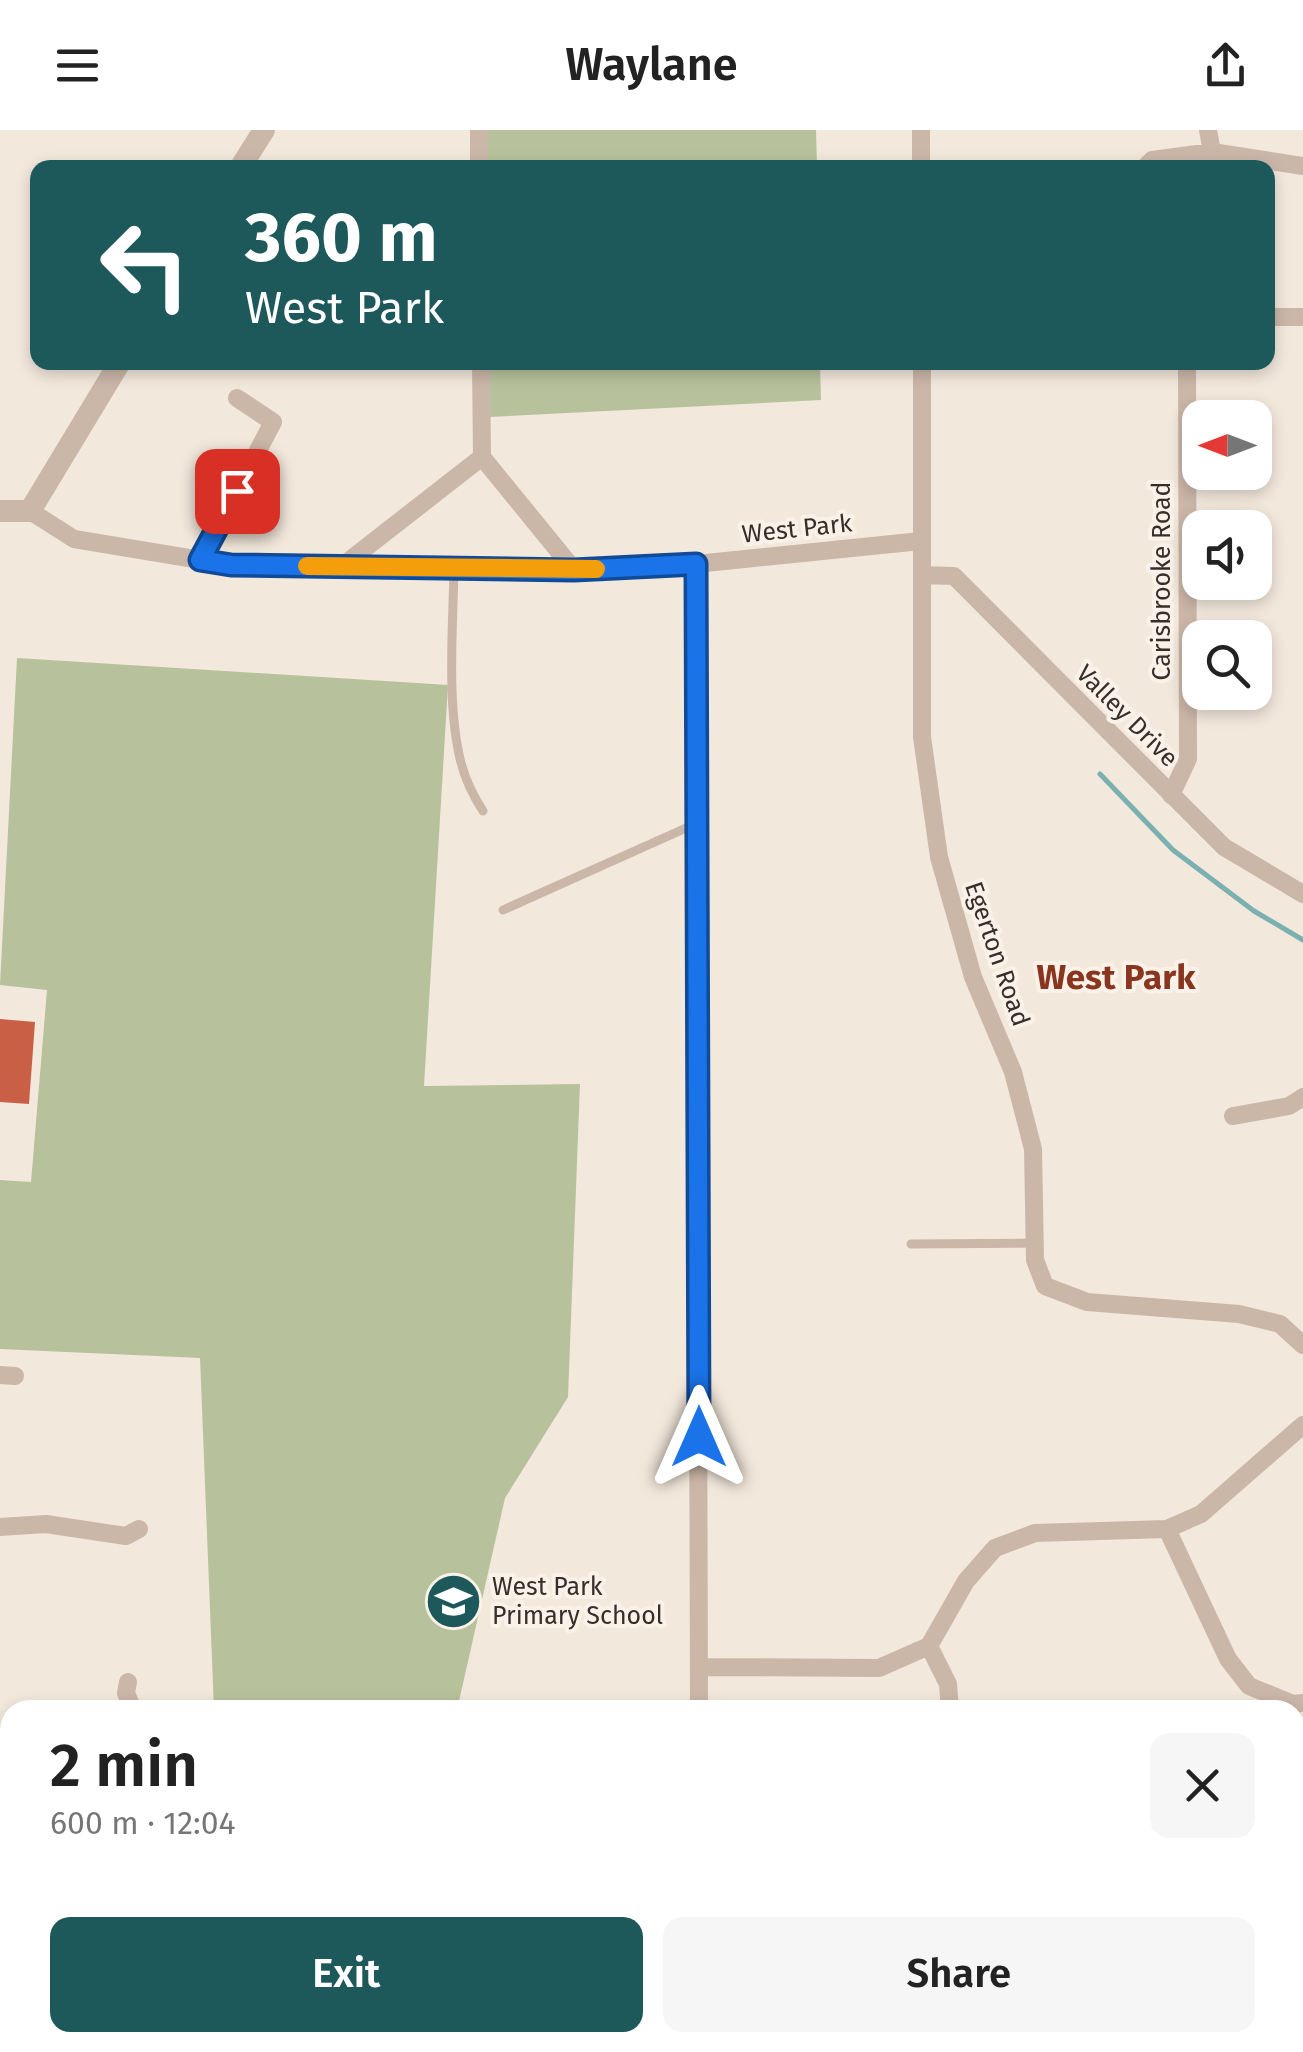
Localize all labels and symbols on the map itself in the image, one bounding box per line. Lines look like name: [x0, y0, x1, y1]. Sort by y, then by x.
north arrow: [1182, 400, 1272, 490]
pin: [195, 449, 280, 534]
street label: Carisbrooke Road: [1147, 481, 1177, 681]
street label: West Park: [740, 508, 854, 550]
street label: Valley Drive: [1070, 659, 1184, 773]
street label: Egerton Road: [958, 878, 1036, 1030]
district label: West Park: [1036, 956, 1196, 998]
position arrow: [647, 1385, 751, 1489]
school or university icon: West Park Primary School: [423, 1571, 483, 1631]
place label: West Park Primary School: [492, 1572, 663, 1631]

